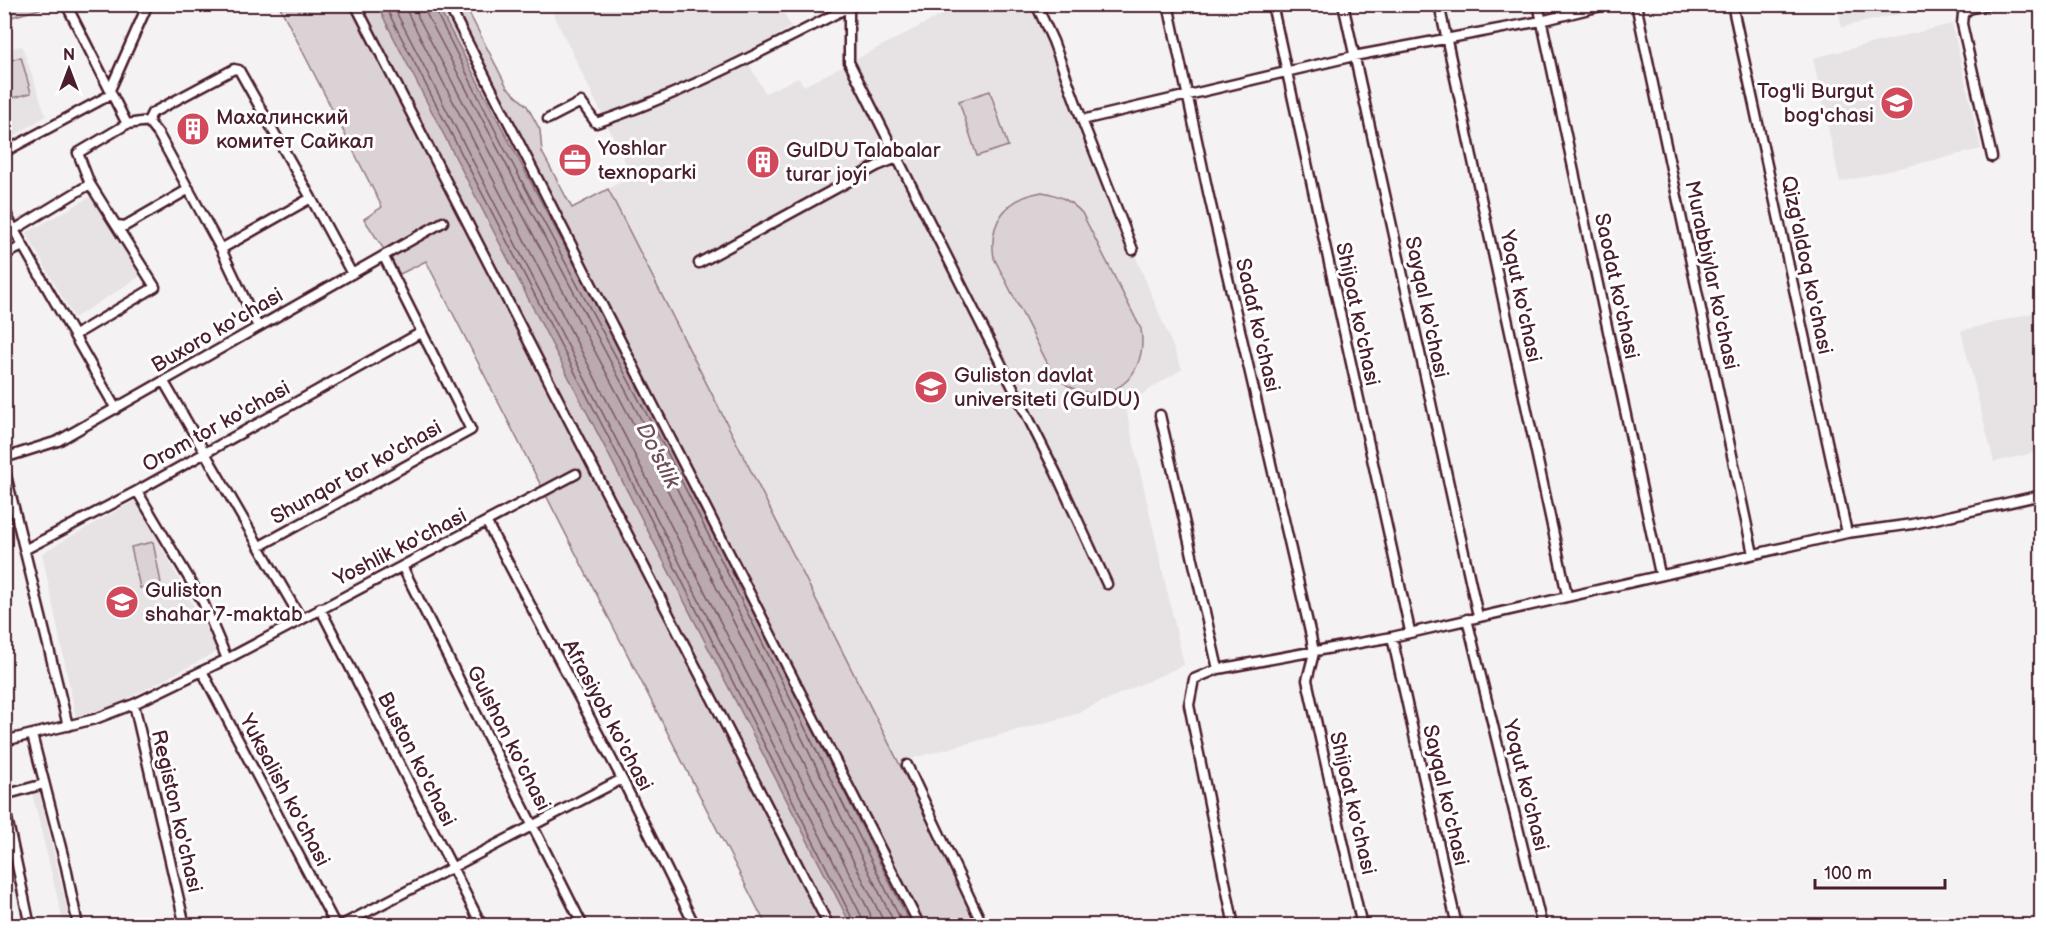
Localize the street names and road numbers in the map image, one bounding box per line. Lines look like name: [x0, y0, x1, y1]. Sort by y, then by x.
street label: Qizg'aldoq ko'chasi: [1775, 174, 1838, 357]
street label: Murabbiylar ko'chasi: [1679, 178, 1744, 372]
street label: Saodat ko'chasi: [1589, 211, 1644, 361]
street label: Yoqut ko'chasi: [1494, 227, 1547, 364]
street label: Sayqal ko'chasi: [1399, 234, 1454, 380]
street label: Shijoat ko'chasi: [1330, 240, 1385, 388]
street label: Sadaf ko'chasi: [1230, 256, 1285, 394]
street label: Buxoro ko'chasi: [147, 283, 288, 378]
street label: Orom tor ko'chasi: [138, 375, 294, 477]
street label: Shunqor tor ko'chasi: [266, 415, 446, 530]
street label: Yoshlik ko'chasi: [329, 503, 471, 592]
street label: Afrasiyob ko'chasi: [557, 635, 658, 795]
street label: Gulshon ko'chasi: [461, 661, 556, 815]
street label: Buston ko'chasi: [372, 688, 461, 831]
street label: Yuksalish ko'chasi: [233, 709, 335, 871]
street label: Yoqut ko'chasi: [1497, 716, 1554, 853]
street label: Sayqal ko'chasi: [1417, 722, 1474, 868]
street label: Registon ko'chasi: [146, 727, 207, 895]
street label: Shijoat ko'chasi: [1324, 729, 1381, 877]

